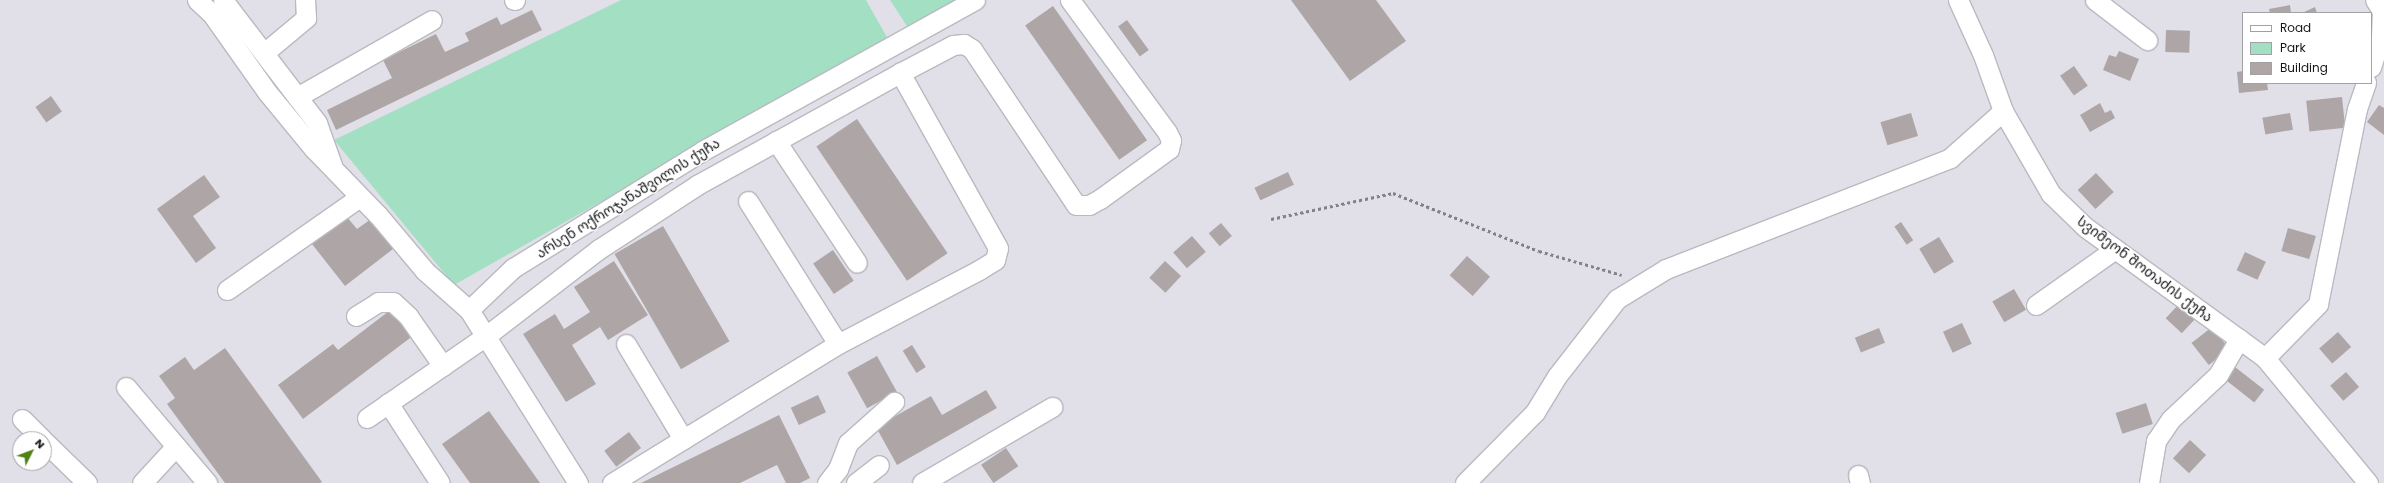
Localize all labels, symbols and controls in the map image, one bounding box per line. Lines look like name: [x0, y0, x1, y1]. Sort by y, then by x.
legend: [2242, 12, 2372, 84]
text: Road: [2280, 19, 2311, 36]
text: Park: [2280, 39, 2306, 56]
text: Building: [2280, 59, 2328, 76]
street label: არსენ ოქროჯანაშვილის ქუჩა: [533, 134, 723, 262]
street label: სვიმეონ შოთაძის ქუჩა: [2074, 213, 2216, 325]
north arrow: [12, 431, 52, 471]
text: N: [31, 435, 49, 452]

